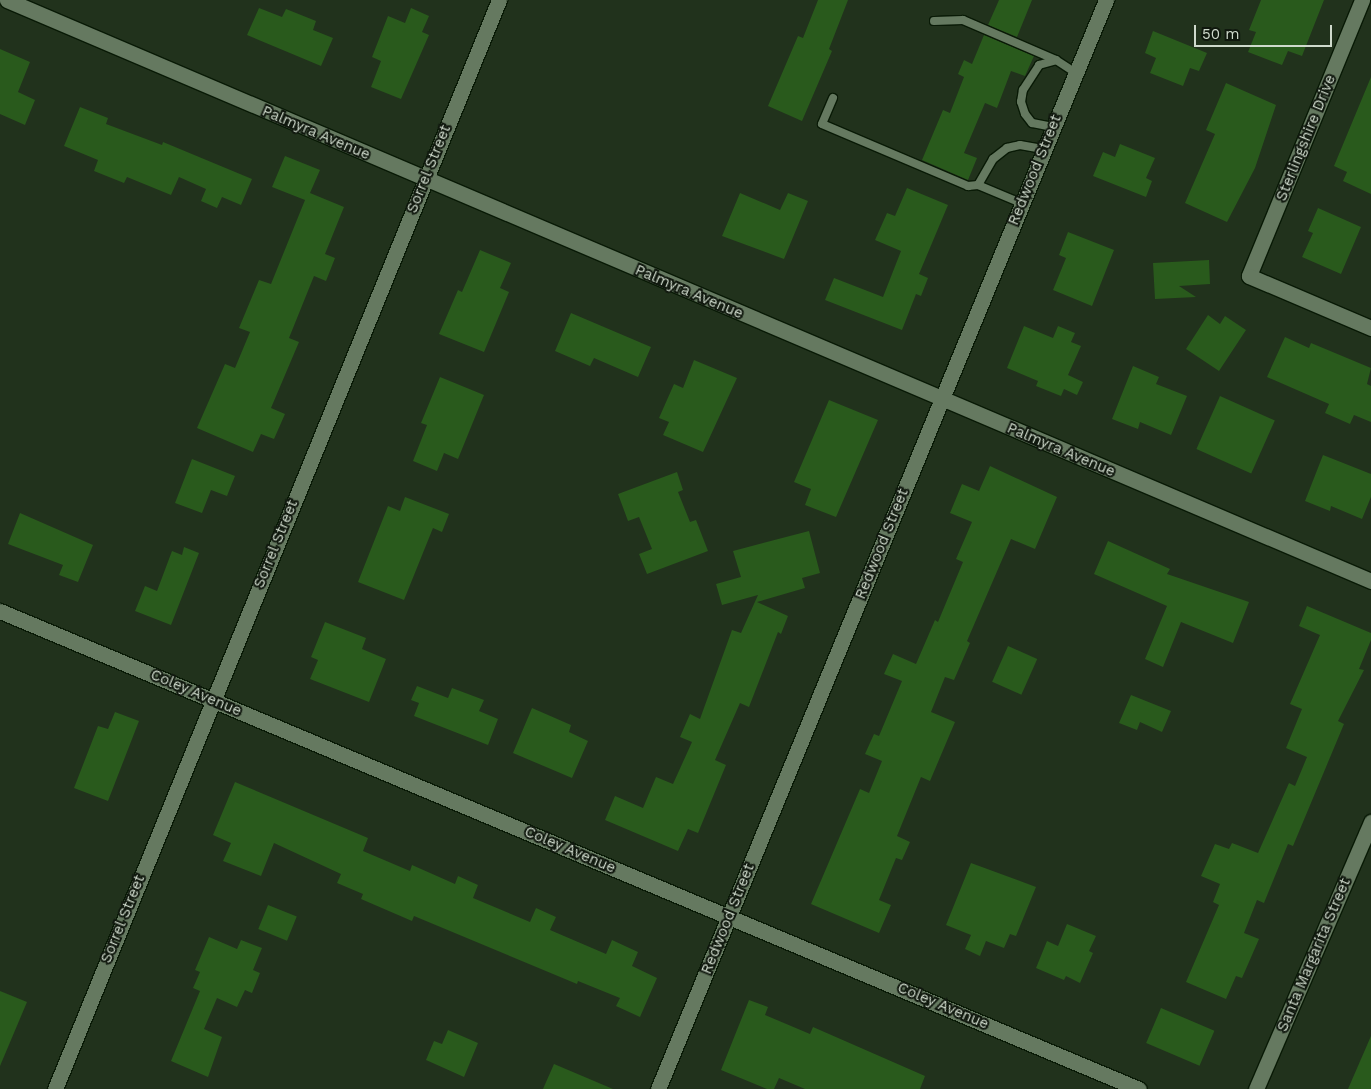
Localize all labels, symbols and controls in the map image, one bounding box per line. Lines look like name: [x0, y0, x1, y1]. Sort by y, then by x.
scale bar: [1196, 15, 1334, 47]
text: 50 m: [1202, 25, 1239, 43]
street label: Sterlingshire Drive: [1272, 72, 1340, 204]
street label: Palmyra Avenue: [259, 102, 373, 164]
street label: Redwood Street: [1005, 112, 1065, 228]
street label: Sorrel Street: [403, 122, 455, 216]
street label: Palmyra Avenue: [632, 261, 746, 323]
street label: Palmyra Avenue: [1004, 419, 1118, 481]
street label: Redwood Street: [852, 486, 912, 602]
street label: Sorrel Street: [250, 497, 302, 591]
street label: Coley Avenue: [147, 666, 245, 720]
street label: Coley Avenue: [521, 823, 619, 877]
street label: Redwood Street: [698, 861, 758, 977]
street label: Sorrel Street: [97, 872, 149, 966]
street label: Santa Margarita Street: [1273, 875, 1355, 1035]
street label: Coley Avenue: [894, 979, 992, 1033]

